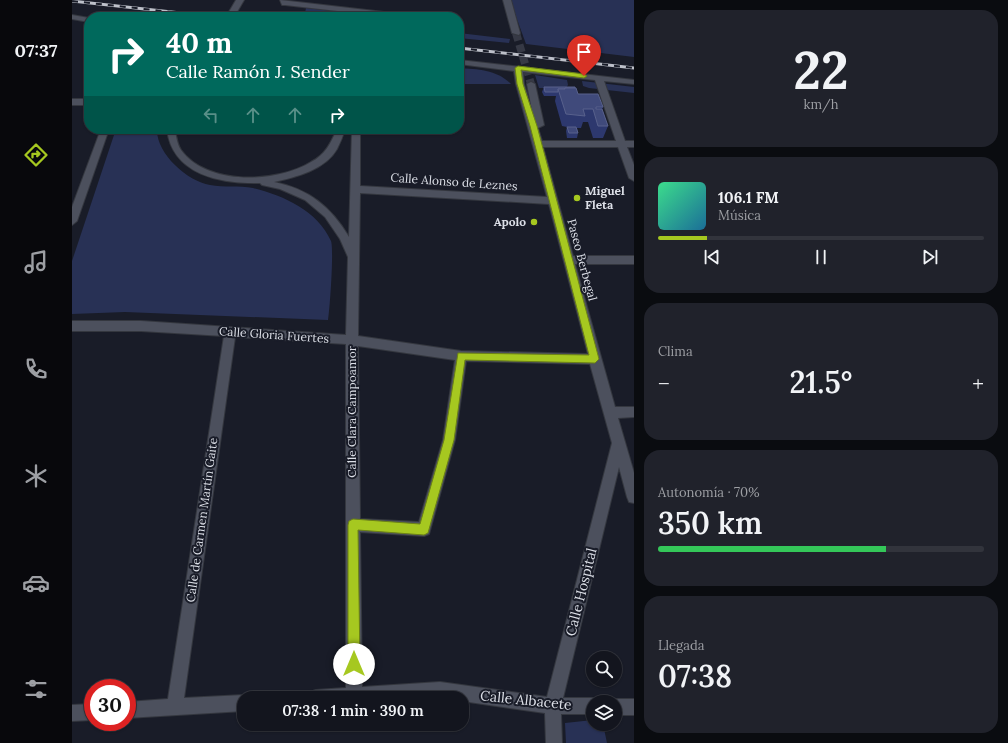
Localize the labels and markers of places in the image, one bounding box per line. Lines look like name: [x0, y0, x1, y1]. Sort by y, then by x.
pin: [567, 35, 601, 76]
place label: Miguel Fleta: [585, 183, 625, 212]
marker: Miguel Fleta: [572, 193, 582, 203]
place label: Apolo: [494, 214, 526, 229]
marker: Apolo: [529, 217, 539, 227]

